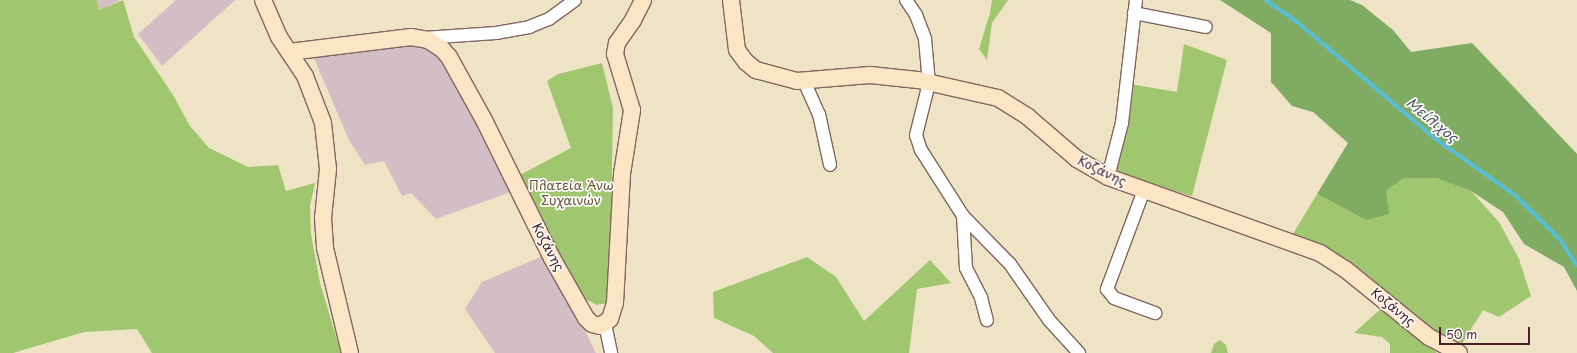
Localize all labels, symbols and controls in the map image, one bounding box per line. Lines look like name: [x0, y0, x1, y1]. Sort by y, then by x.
water label: Μείλιχος: [1403, 94, 1461, 146]
street label: Κοζάνης: [1075, 152, 1129, 190]
park label: Πλατεία Άνω Συχαινών: [529, 178, 613, 209]
street label: Κοζάνης: [529, 220, 567, 274]
street label: Κοζάνης: [1368, 284, 1418, 330]
scale bar: [1441, 319, 1532, 345]
text: 50 m: [1446, 325, 1477, 343]

